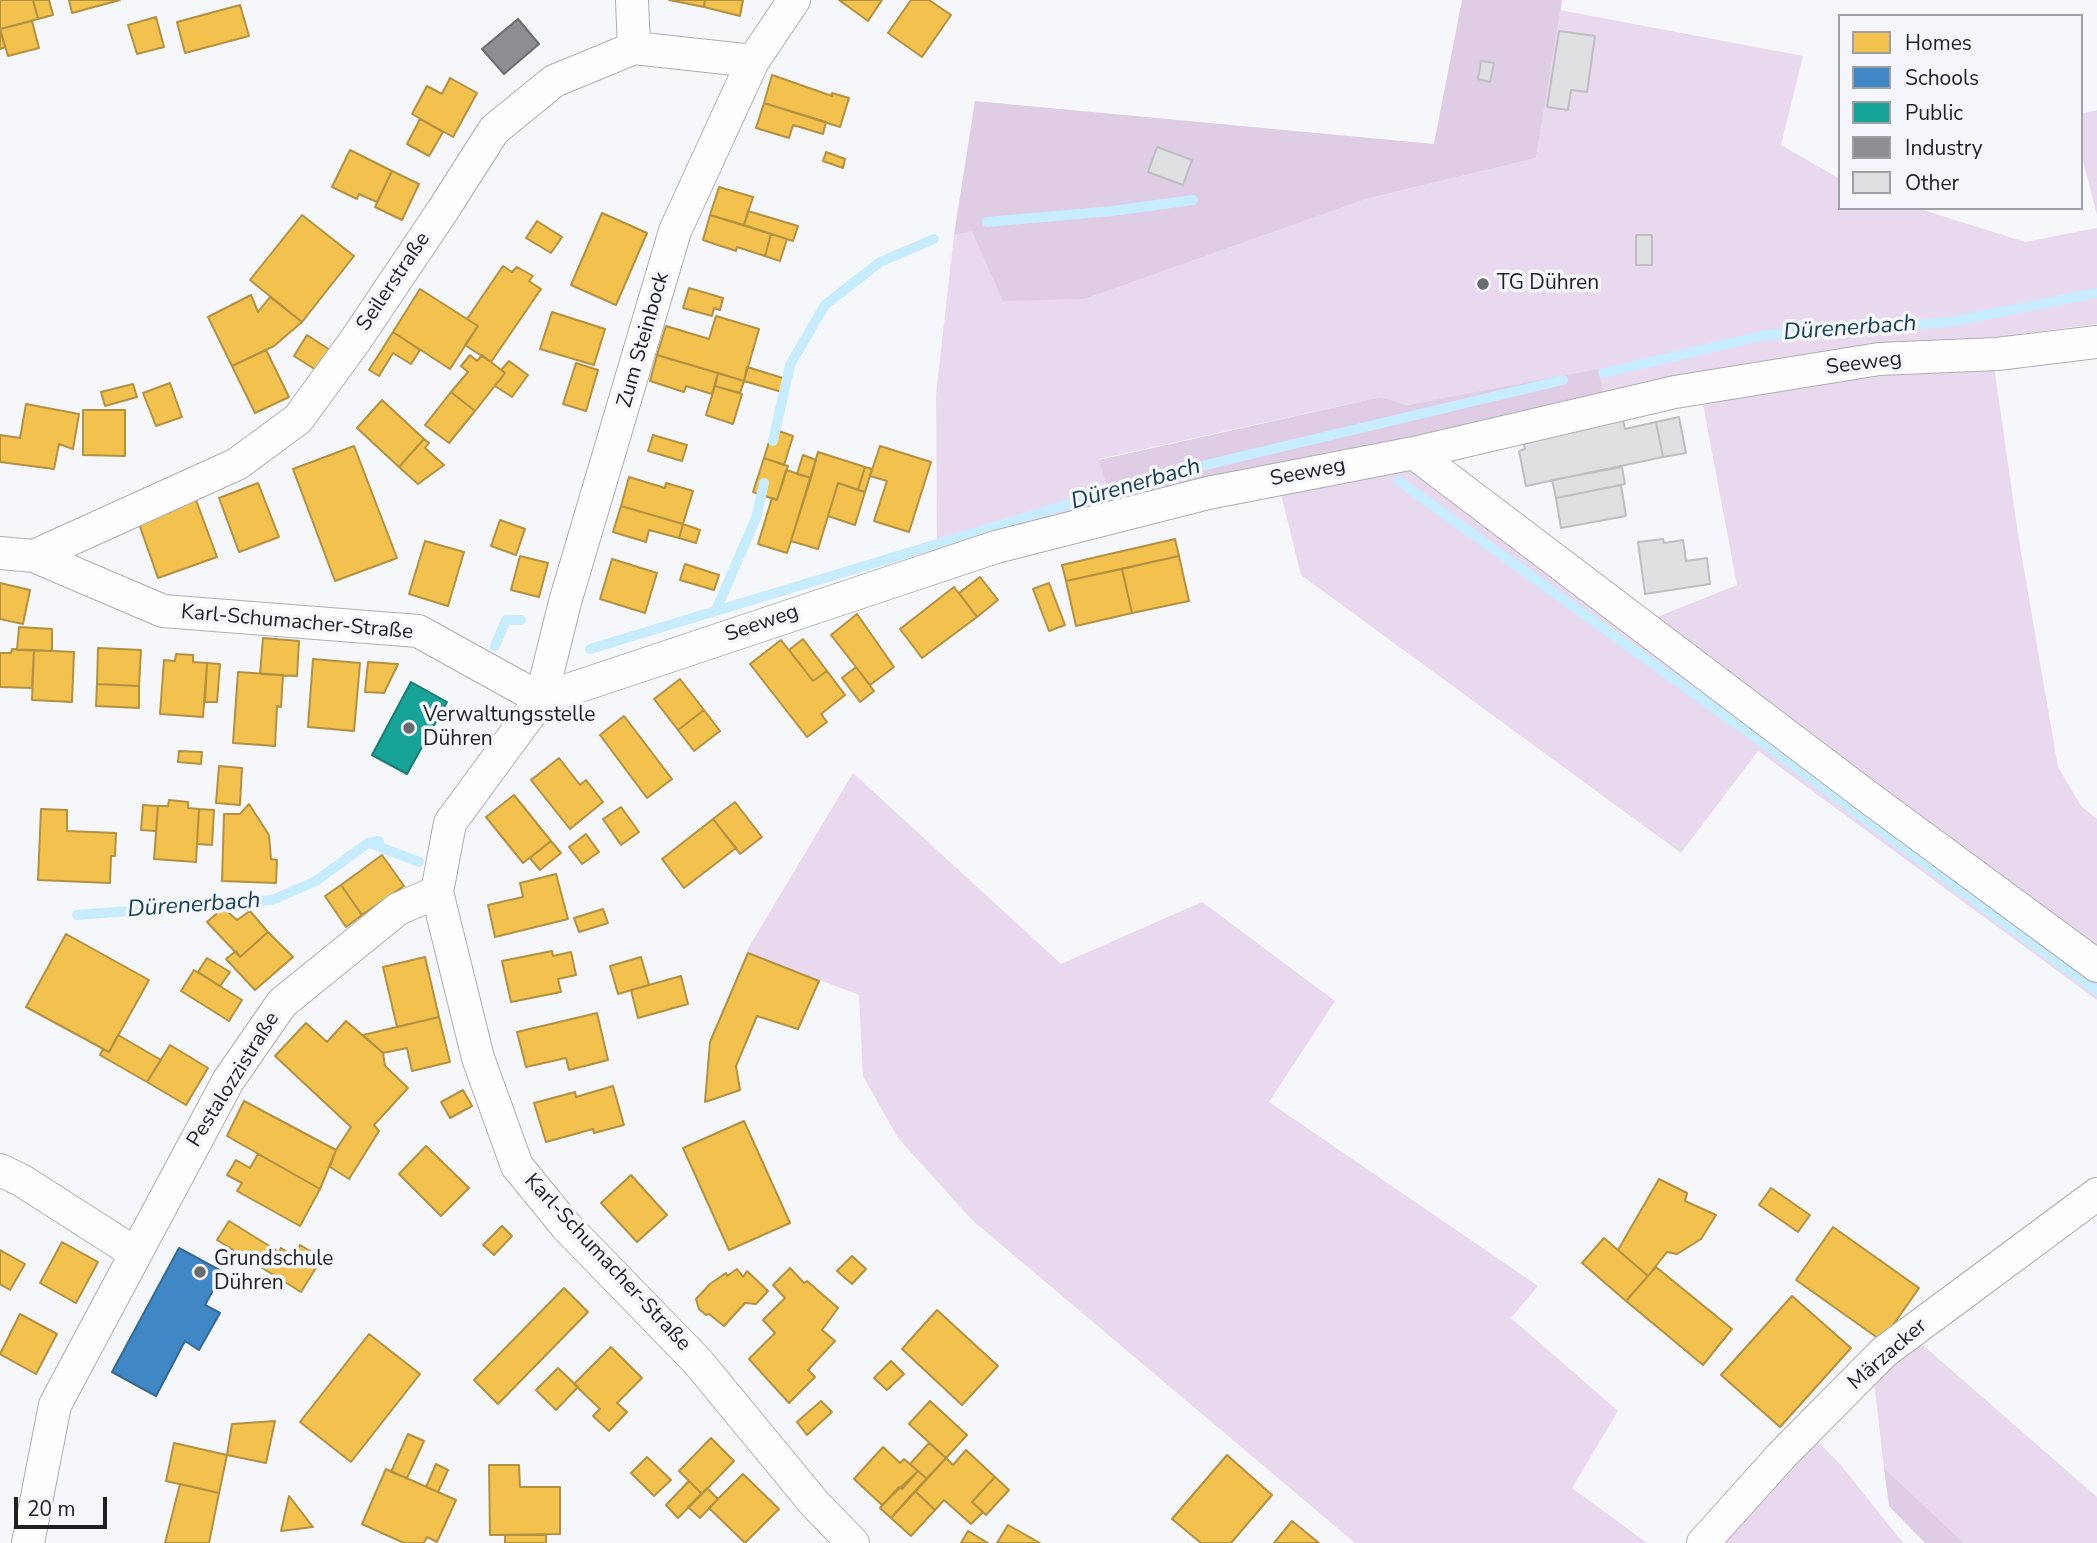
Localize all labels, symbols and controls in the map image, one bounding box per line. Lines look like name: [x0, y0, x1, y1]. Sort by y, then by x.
legend: [1838, 14, 2083, 210]
text: Homes: [1905, 29, 1972, 57]
text: Schools: [1905, 64, 1979, 92]
text: Public: [1905, 99, 1963, 127]
text: Industry: [1905, 134, 1983, 162]
text: Other: [1905, 169, 1959, 197]
street label: Seilerstraße: [352, 228, 436, 336]
street label: Zum Steinbock: [613, 269, 675, 411]
place label: TG Dühren: [1497, 271, 1599, 297]
marker: TG Dühren: [1475, 276, 1491, 292]
water label: Dürenerbach: [1783, 311, 1917, 347]
street label: Seeweg: [1825, 347, 1903, 381]
water label: Dürenerbach: [1068, 453, 1204, 517]
street label: Seeweg: [1268, 453, 1348, 493]
street label: Karl-Schumacher-Straße: [180, 600, 414, 646]
street label: Seeweg: [722, 600, 802, 648]
place label: Verwaltungsstelle Dühren: [423, 703, 596, 753]
marker: Verwaltungsstelle Dühren: [401, 720, 417, 736]
water label: Dürenerbach: [127, 888, 261, 924]
street label: Pestalozzistraße: [182, 1008, 286, 1152]
street label: Karl-Schumacher-Straße: [518, 1169, 696, 1357]
place label: Grundschule Dühren: [214, 1247, 334, 1297]
marker: Grundschule Dühren: [192, 1264, 208, 1280]
street label: Märzacker: [1843, 1314, 1933, 1396]
scale bar: [18, 1484, 110, 1528]
text: 20 m: [27, 1495, 76, 1523]

